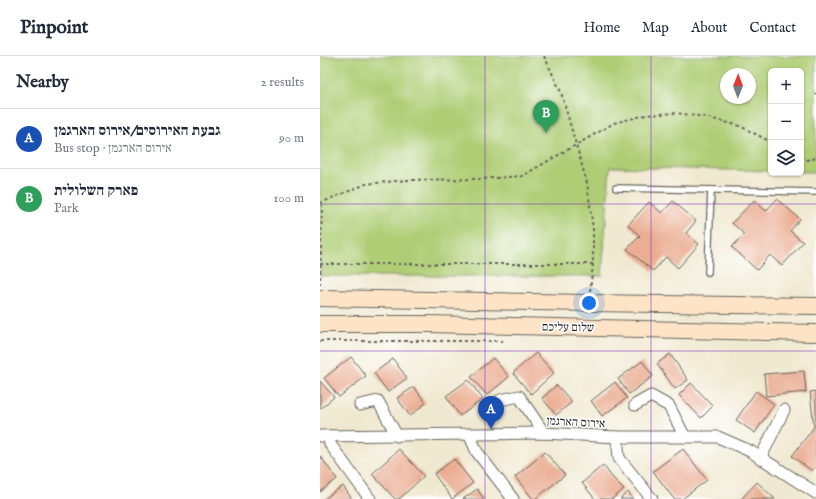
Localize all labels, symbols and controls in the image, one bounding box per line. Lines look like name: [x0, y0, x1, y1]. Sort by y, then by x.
text: Pinpoint: [20, 16, 88, 40]
text: Home: [584, 19, 620, 37]
text: Map: [642, 19, 669, 37]
text: About: [691, 19, 727, 37]
text: Contact: [749, 19, 796, 37]
north arrow: [720, 68, 756, 104]
map controls: [768, 68, 804, 176]
button: +: [768, 68, 804, 104]
text: Nearby: [16, 72, 69, 93]
text: 2 results: [260, 74, 304, 91]
pin: B: [533, 100, 559, 133]
button: −: [768, 104, 804, 140]
text: גבעת האירוסים/אירוס הארגמן: [54, 121, 221, 140]
text: A: [25, 130, 33, 147]
text: 90 m: [279, 130, 304, 147]
text: Bus stop · אירוס הארגמן: [54, 140, 172, 157]
button: layers: [768, 140, 804, 176]
text: פארק השלולית: [54, 181, 138, 200]
text: B: [25, 190, 33, 207]
text: 100 m: [274, 190, 304, 207]
text: Park: [54, 200, 79, 217]
your location: [579, 293, 599, 313]
street label: שלום עליכם: [542, 320, 594, 335]
pin: A: [478, 396, 504, 429]
street label: אירוס הארגמן: [546, 413, 606, 432]

